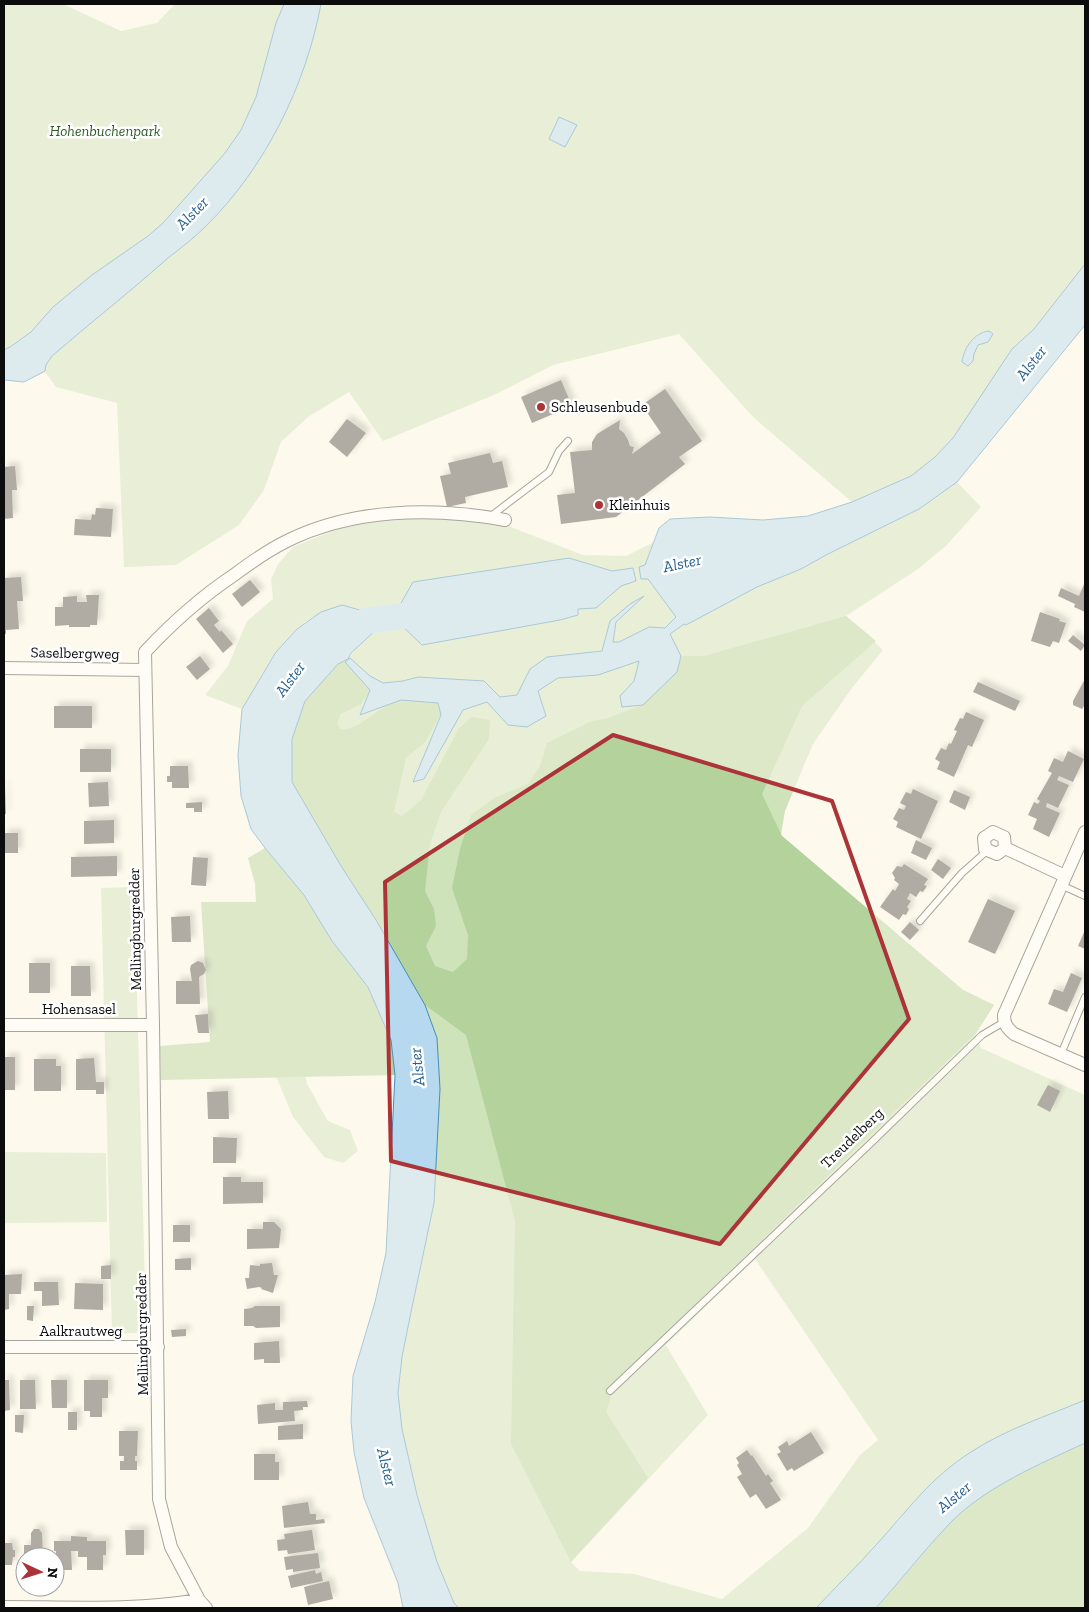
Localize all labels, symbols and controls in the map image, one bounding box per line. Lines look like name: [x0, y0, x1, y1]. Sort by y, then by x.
park label: Hohenbuchenpark: [49, 122, 161, 140]
water label: Alster: [171, 192, 213, 234]
water label: Alster: [1011, 342, 1051, 385]
place label: Schleusenbude: [551, 398, 648, 416]
marker: Schleusenbude: [535, 401, 547, 413]
place label: Kleinhuis: [609, 496, 670, 514]
marker: Kleinhuis: [593, 499, 605, 511]
water label: Alster: [660, 550, 703, 577]
street label: Saselbergweg: [30, 643, 120, 663]
water label: Alster: [270, 657, 309, 701]
street label: Mellingburgredder: [125, 867, 145, 991]
street label: Hohensasel: [42, 1000, 116, 1018]
water label: Alster: [405, 1046, 429, 1088]
street label: Treudelberg: [817, 1104, 887, 1172]
street label: Mellingburgredder: [132, 1272, 152, 1396]
street label: Aalkrautweg: [40, 1322, 122, 1340]
water label: Alster: [373, 1445, 401, 1489]
water label: Alster: [932, 1477, 975, 1517]
north arrow: [15, 1547, 65, 1597]
text: N: [44, 1567, 61, 1579]

